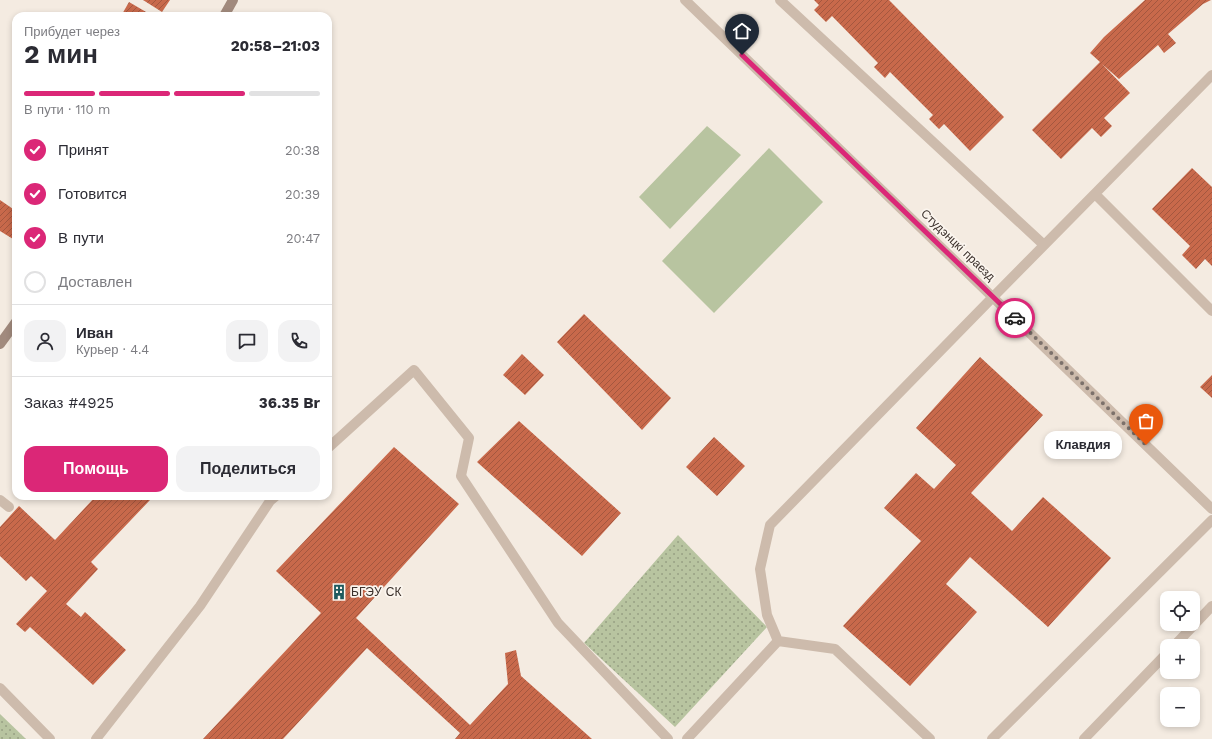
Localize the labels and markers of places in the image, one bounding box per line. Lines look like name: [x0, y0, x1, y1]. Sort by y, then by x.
pin: [725, 14, 759, 55]
pin: [1129, 404, 1163, 445]
callout: Клавдия: [1044, 431, 1122, 459]
building icon: БГЭУ СК: [330, 583, 348, 601]
place label: БГЭУ СК: [351, 585, 401, 599]

